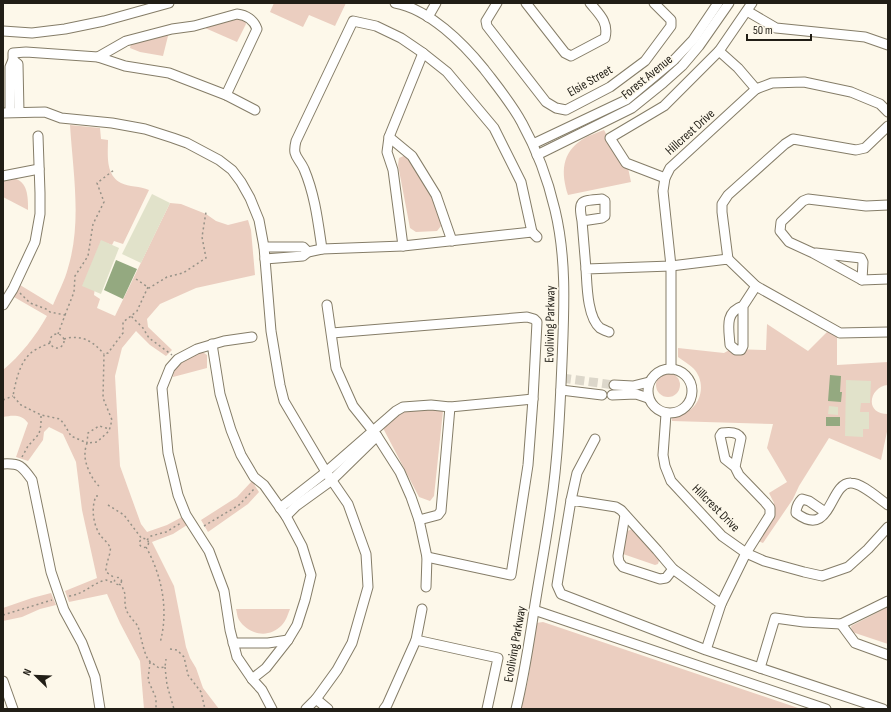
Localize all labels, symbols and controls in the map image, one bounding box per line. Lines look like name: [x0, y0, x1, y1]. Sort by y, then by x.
scale bar: [747, 16, 811, 42]
text: 50 m: [753, 23, 773, 38]
street label: Forest Avenue: [618, 51, 676, 103]
street label: Elsie Street: [565, 62, 615, 100]
street label: Hillcrest Drive: [662, 106, 718, 158]
street label: Evoliving Parkway: [541, 285, 559, 363]
street label: Hillcrest Drive: [689, 481, 743, 535]
street label: Evoliving Parkway: [500, 605, 530, 683]
north arrow: [16, 656, 56, 696]
text: N: [20, 667, 34, 678]

